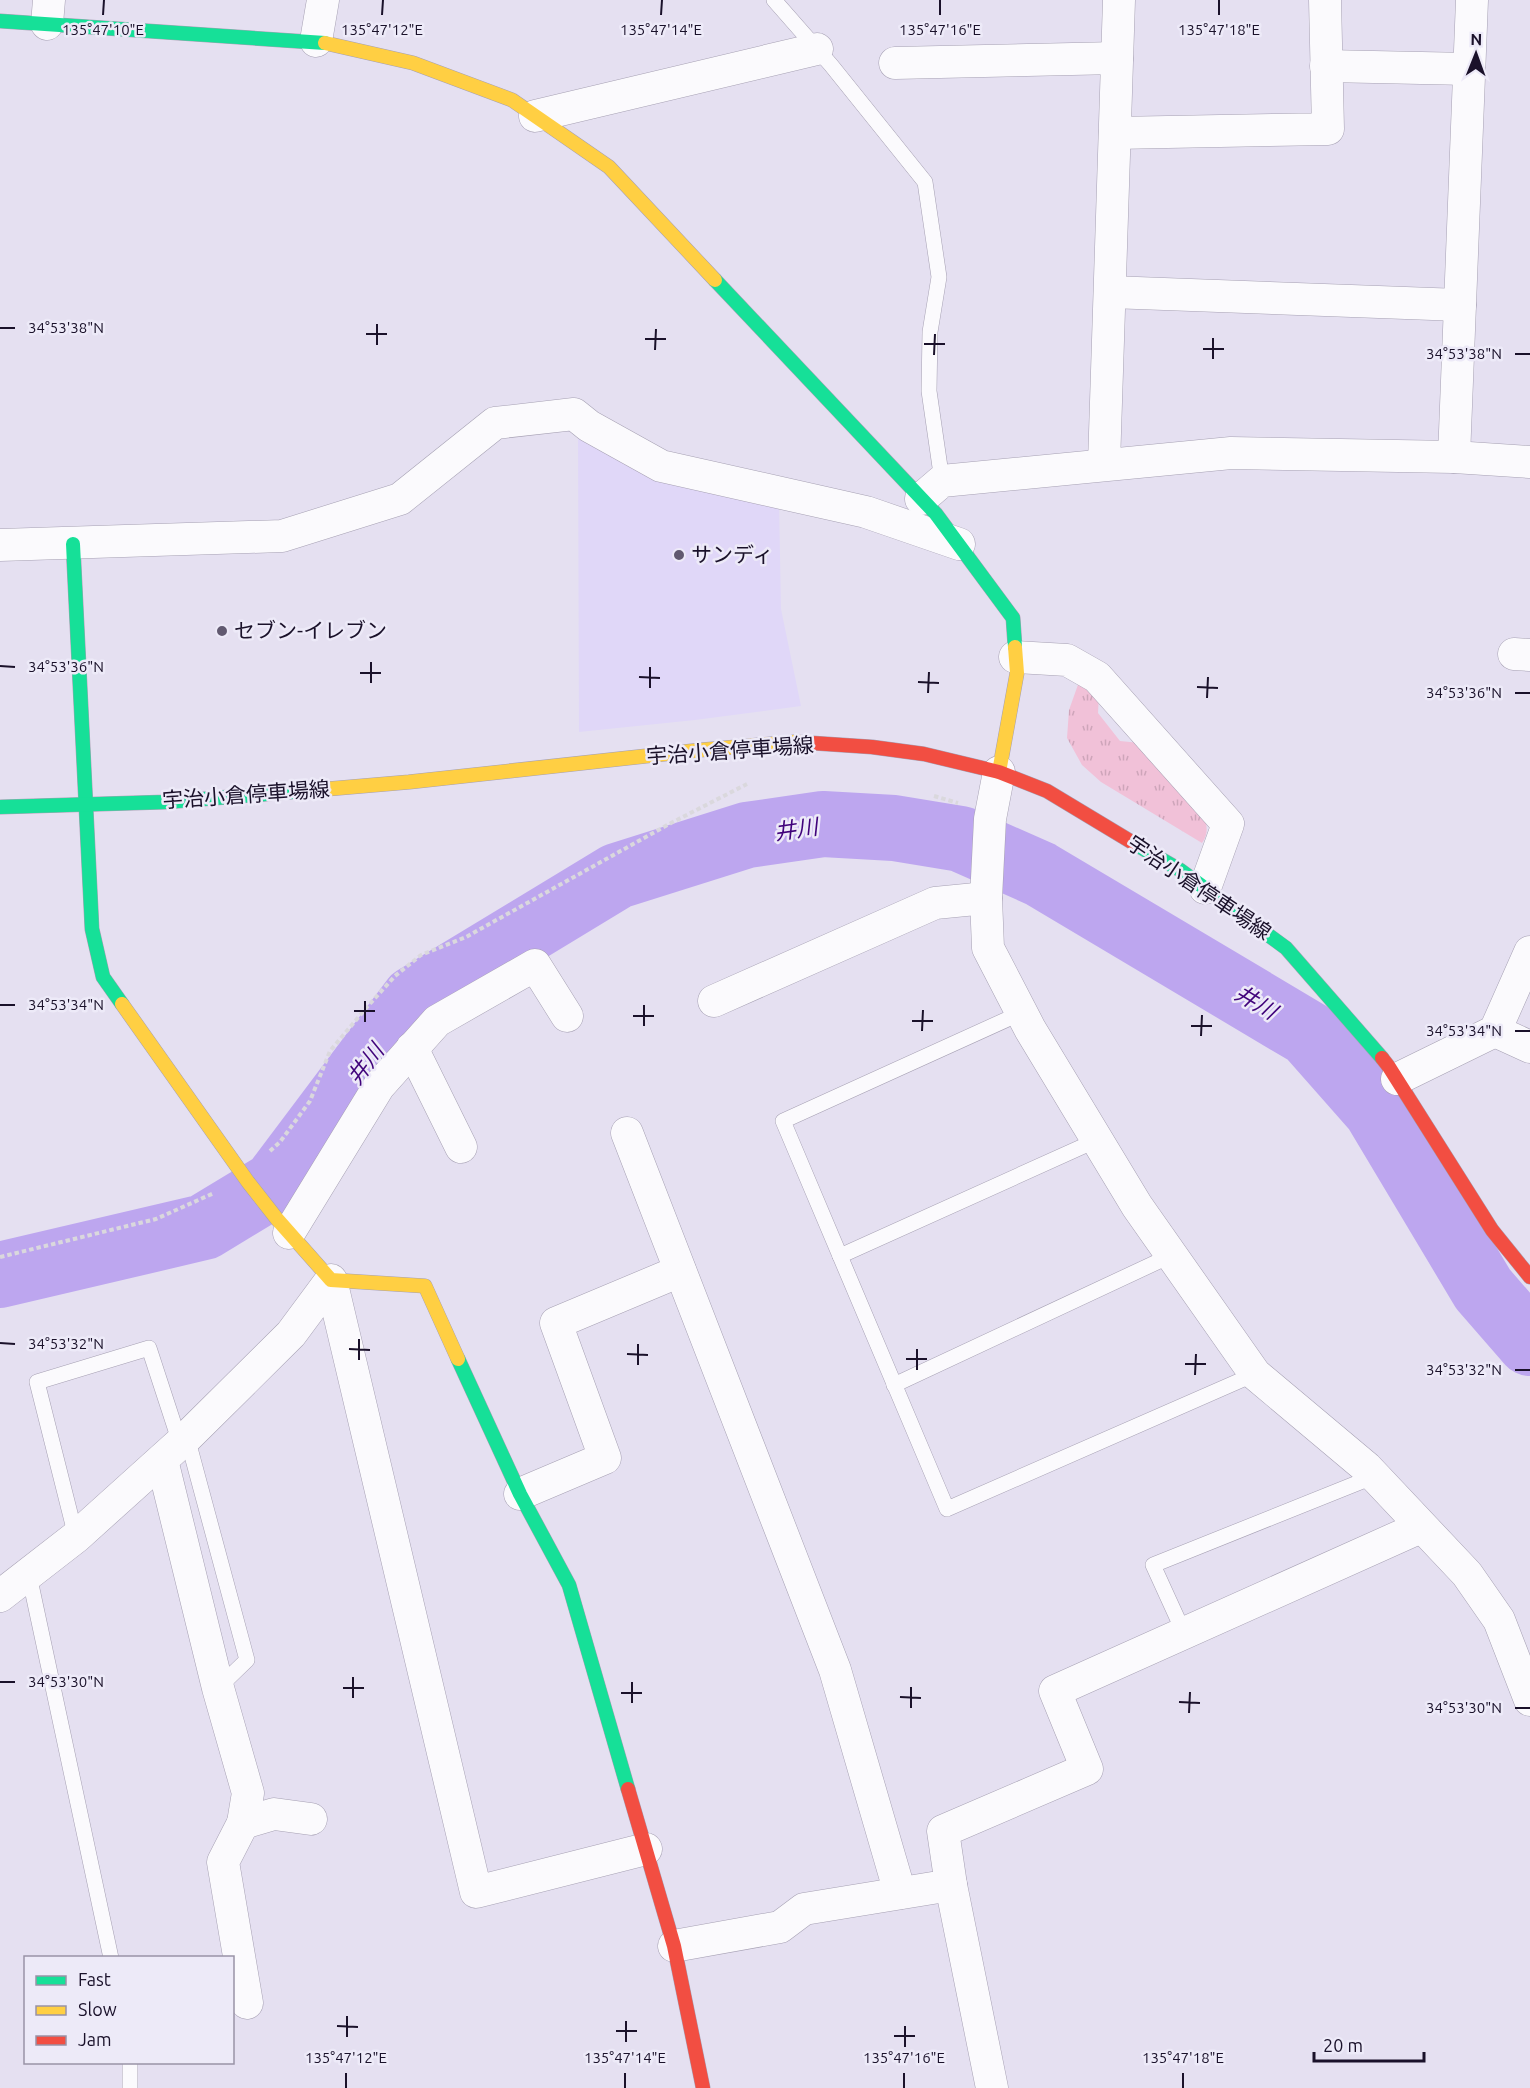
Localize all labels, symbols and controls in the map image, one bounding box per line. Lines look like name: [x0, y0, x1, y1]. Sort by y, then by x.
text: 135°47'10"E: [62, 21, 144, 38]
text: 135°47'12"E: [341, 21, 423, 38]
text: 135°47'14"E: [620, 21, 702, 38]
text: 135°47'16"E: [899, 21, 981, 38]
text: 135°47'18"E: [1178, 21, 1260, 38]
north arrow: [1446, 24, 1506, 84]
text: N: [1470, 30, 1482, 48]
text: 34°53'38"N: [28, 319, 104, 336]
text: 34°53'38"N: [1426, 345, 1502, 362]
place label: サンディ: [691, 542, 774, 566]
marker: サンディ: [672, 548, 686, 562]
place label: セブン-イレブン: [234, 618, 387, 642]
marker: セブン-イレブン: [215, 624, 229, 638]
text: 34°53'36"N: [28, 658, 104, 675]
text: 34°53'36"N: [1426, 684, 1502, 701]
street label: 宇治小倉停車場線: [645, 732, 815, 768]
street label: 宇治小倉停車場線: [161, 776, 331, 812]
water label: 井川: [772, 813, 821, 844]
street label: 宇治小倉停車場線: [1123, 830, 1276, 944]
water label: 井川: [1231, 980, 1283, 1025]
text: 34°53'34"N: [28, 996, 104, 1013]
text: 34°53'34"N: [1426, 1022, 1502, 1039]
water label: 井川: [341, 1037, 389, 1089]
text: 34°53'32"N: [28, 1335, 104, 1352]
text: 34°53'32"N: [1426, 1361, 1502, 1378]
text: 34°53'30"N: [28, 1673, 104, 1690]
text: 34°53'30"N: [1426, 1699, 1502, 1716]
legend: [24, 1956, 234, 2064]
text: Fast: [78, 1969, 111, 1989]
text: Slow: [78, 1999, 117, 2019]
scale bar: [1314, 2025, 1424, 2063]
text: Jam: [78, 2029, 112, 2049]
text: 20 m: [1323, 2035, 1363, 2055]
text: 135°47'12"E: [305, 2049, 387, 2066]
text: 135°47'14"E: [584, 2049, 666, 2066]
text: 135°47'16"E: [863, 2049, 945, 2066]
text: 135°47'18"E: [1142, 2049, 1224, 2066]

